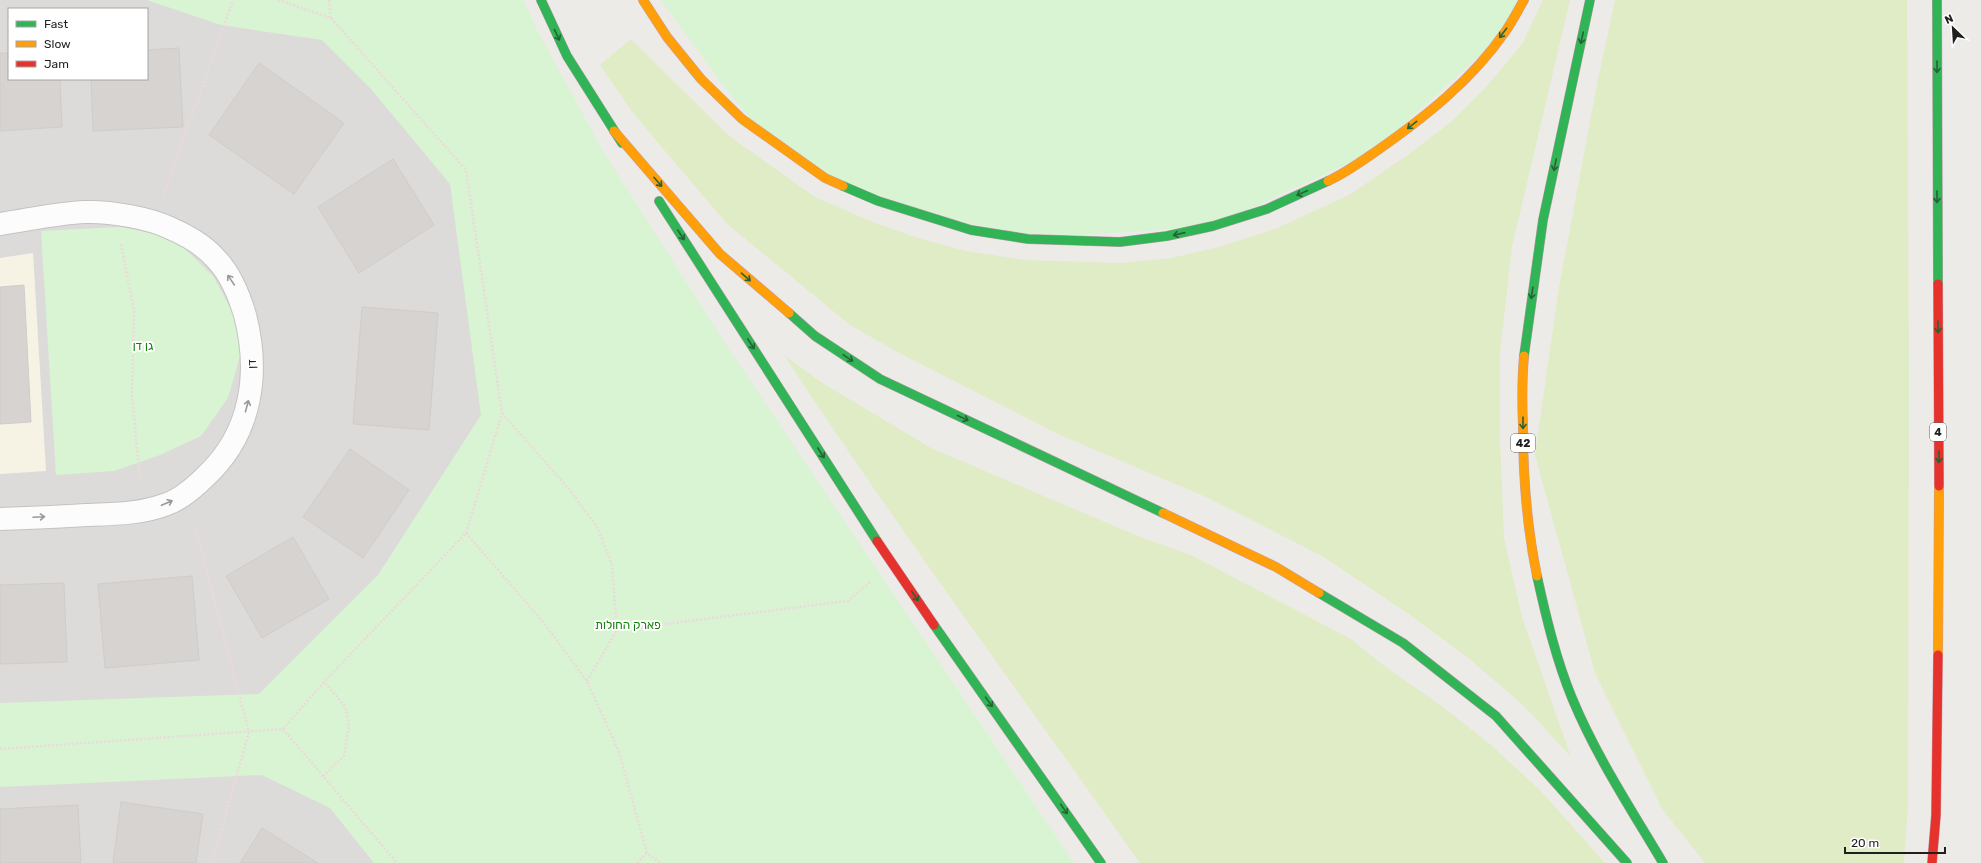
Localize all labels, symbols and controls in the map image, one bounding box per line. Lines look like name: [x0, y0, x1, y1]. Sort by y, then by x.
legend: [8, 8, 148, 80]
north arrow: [1933, 8, 1973, 48]
text: N: [1943, 12, 1955, 27]
text: Fast: [44, 17, 68, 31]
one-way arrow: [1499, 28, 1507, 39]
one-way arrow: [554, 29, 561, 41]
one-way arrow: [1577, 31, 1585, 44]
text: Slow: [44, 37, 71, 51]
text: Jam: [44, 57, 69, 71]
one-way arrow: [1933, 60, 1941, 73]
one-way arrow: [1406, 121, 1417, 129]
one-way arrow: [1550, 158, 1558, 171]
one-way arrow: [653, 177, 662, 187]
one-way arrow: [1296, 190, 1308, 197]
one-way arrow: [1933, 190, 1941, 203]
one-way arrow: [677, 229, 685, 240]
one-way arrow: [1173, 230, 1186, 238]
one-way arrow: [741, 272, 752, 281]
one-way arrow: [227, 275, 235, 286]
one-way arrow: [1528, 286, 1536, 299]
one-way arrow: [1934, 320, 1942, 333]
one-way arrow: [747, 338, 755, 349]
park label: גן דן: [133, 339, 153, 353]
one-way arrow: [842, 354, 854, 362]
street label: דן: [245, 359, 259, 369]
one-way arrow: [244, 400, 251, 413]
one-way arrow: [956, 415, 968, 422]
one-way arrow: [1519, 416, 1526, 429]
road number: 4: [1930, 423, 1946, 441]
road number: 42: [1511, 434, 1535, 452]
one-way arrow: [818, 447, 826, 459]
one-way arrow: [1935, 450, 1943, 463]
one-way arrow: [161, 498, 173, 506]
one-way arrow: [32, 514, 45, 521]
one-way arrow: [911, 590, 919, 601]
park label: פארק החולות: [595, 618, 661, 632]
one-way arrow: [985, 697, 993, 708]
one-way arrow: [1060, 803, 1068, 814]
scale bar: [1845, 829, 1945, 855]
text: 20 m: [1851, 836, 1879, 850]

